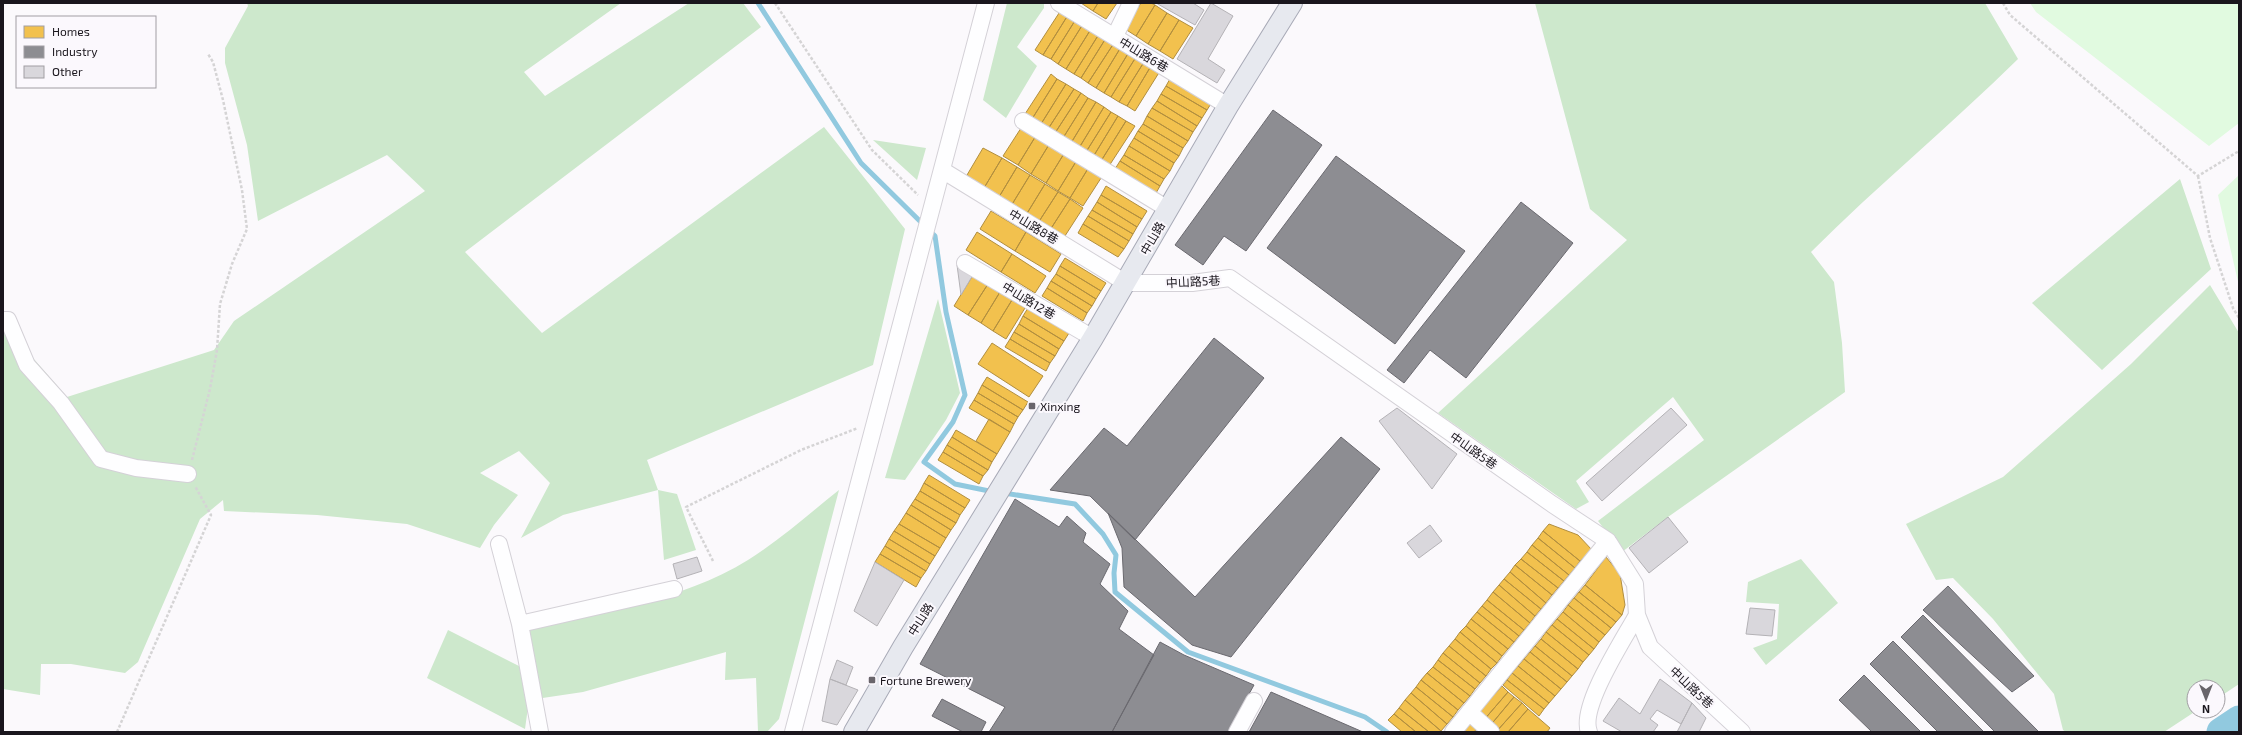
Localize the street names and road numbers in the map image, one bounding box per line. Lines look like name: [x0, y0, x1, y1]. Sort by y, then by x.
street label: 中山路6巷: [1117, 34, 1171, 74]
street label: 中山路8巷: [1007, 206, 1061, 246]
street label: 中山路: [1137, 219, 1167, 257]
street label: 中山路5巷: [1165, 273, 1221, 289]
street label: 中山路12巷: [1000, 279, 1058, 321]
street label: 中山路5巷: [1448, 429, 1500, 471]
street label: 中山路: [905, 600, 935, 638]
street label: 中山路5巷: [1667, 663, 1717, 711]

